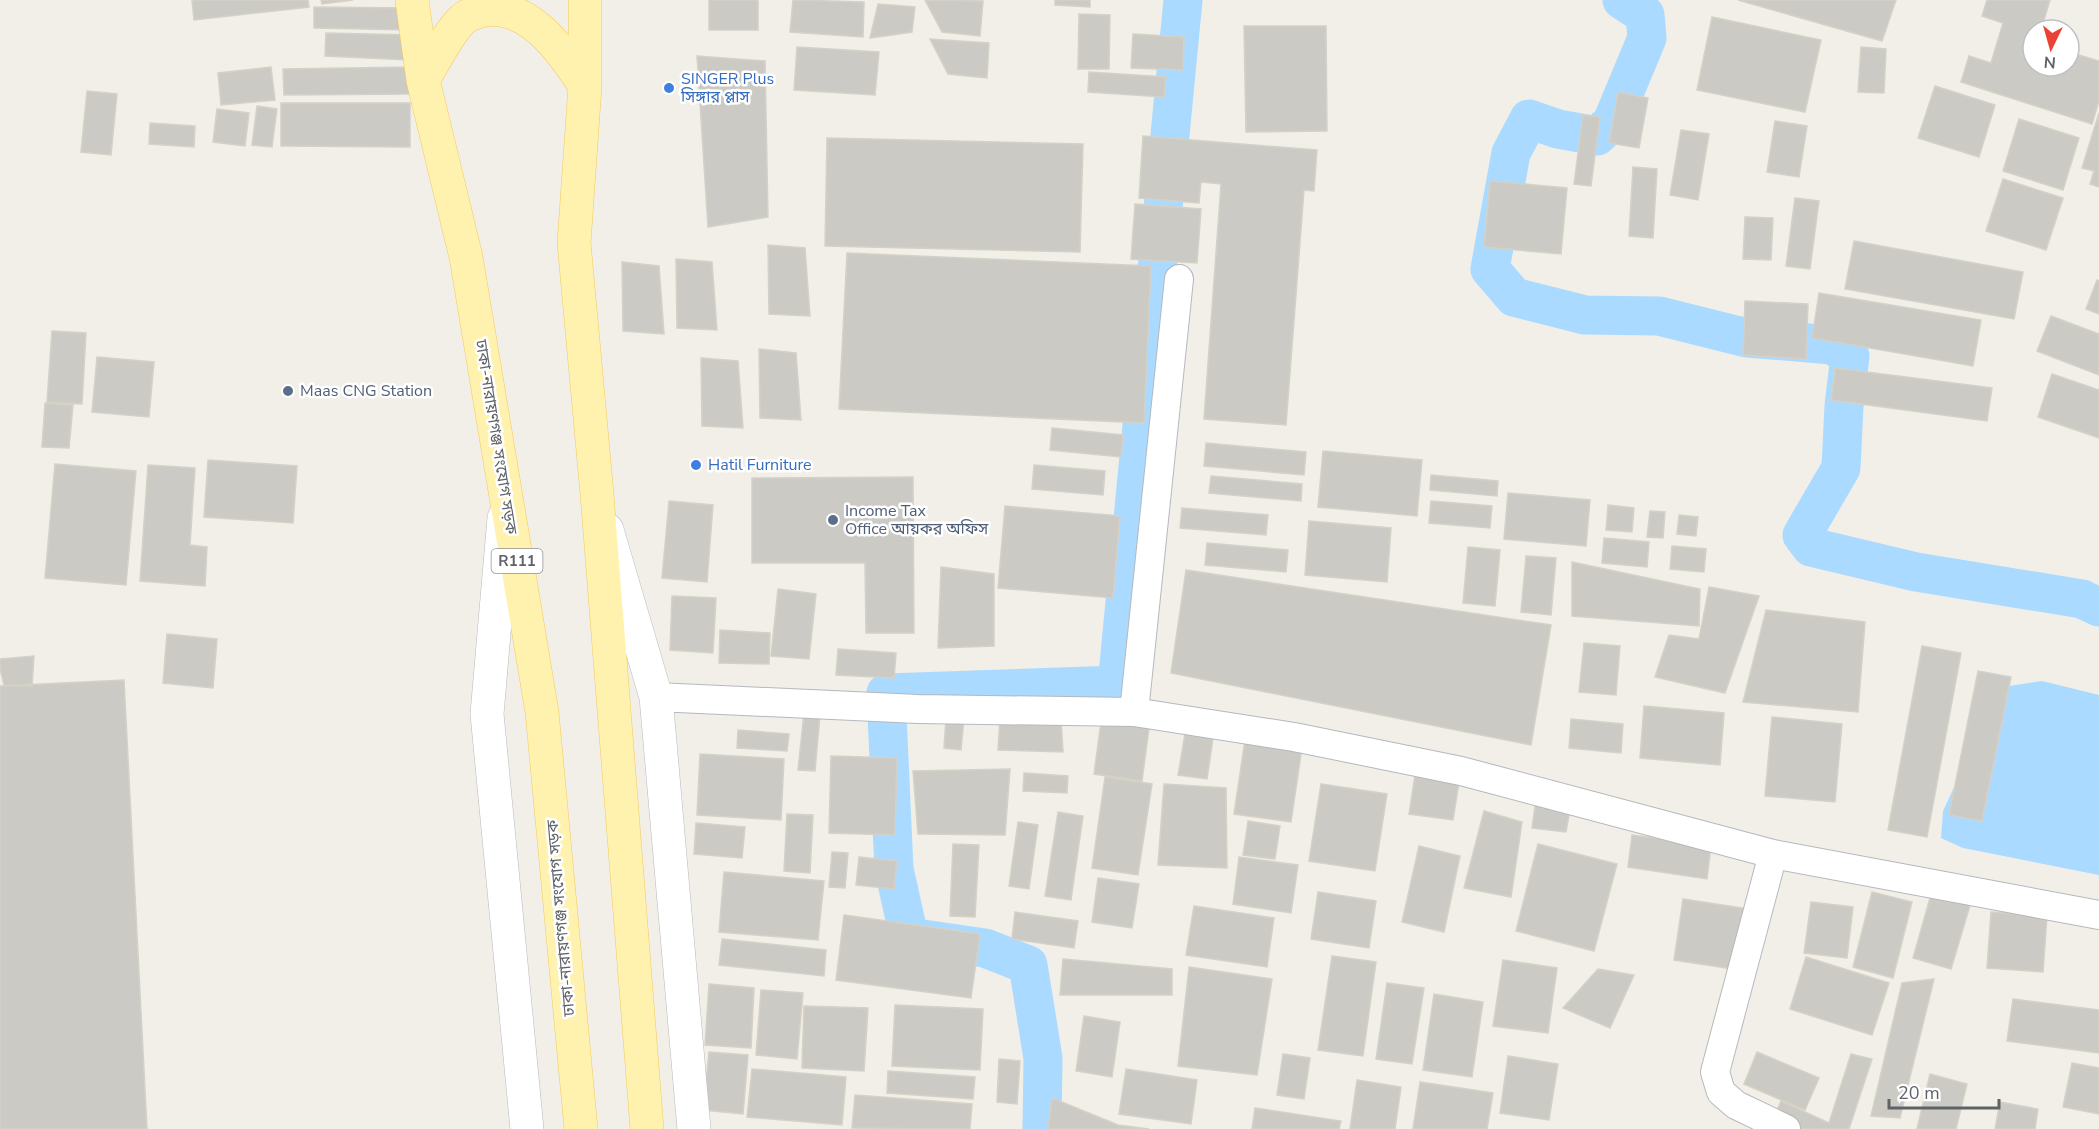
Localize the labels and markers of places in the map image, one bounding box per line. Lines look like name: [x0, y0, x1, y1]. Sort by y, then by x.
place label: SINGER Plus সিঙ্গার প্লাস: [680, 68, 774, 108]
marker: SINGER Plus সিঙ্গার প্লাস: [662, 81, 676, 95]
place label: Maas CNG Station: [300, 380, 432, 402]
marker: Maas CNG Station: [281, 384, 295, 398]
place label: Hatil Furniture: [708, 454, 812, 476]
marker: Hatil Furniture: [689, 458, 703, 472]
place label: Income Tax Office আয়কর অফিস: [845, 500, 989, 540]
marker: Income Tax Office আয়কর অফিস: [826, 513, 840, 527]

